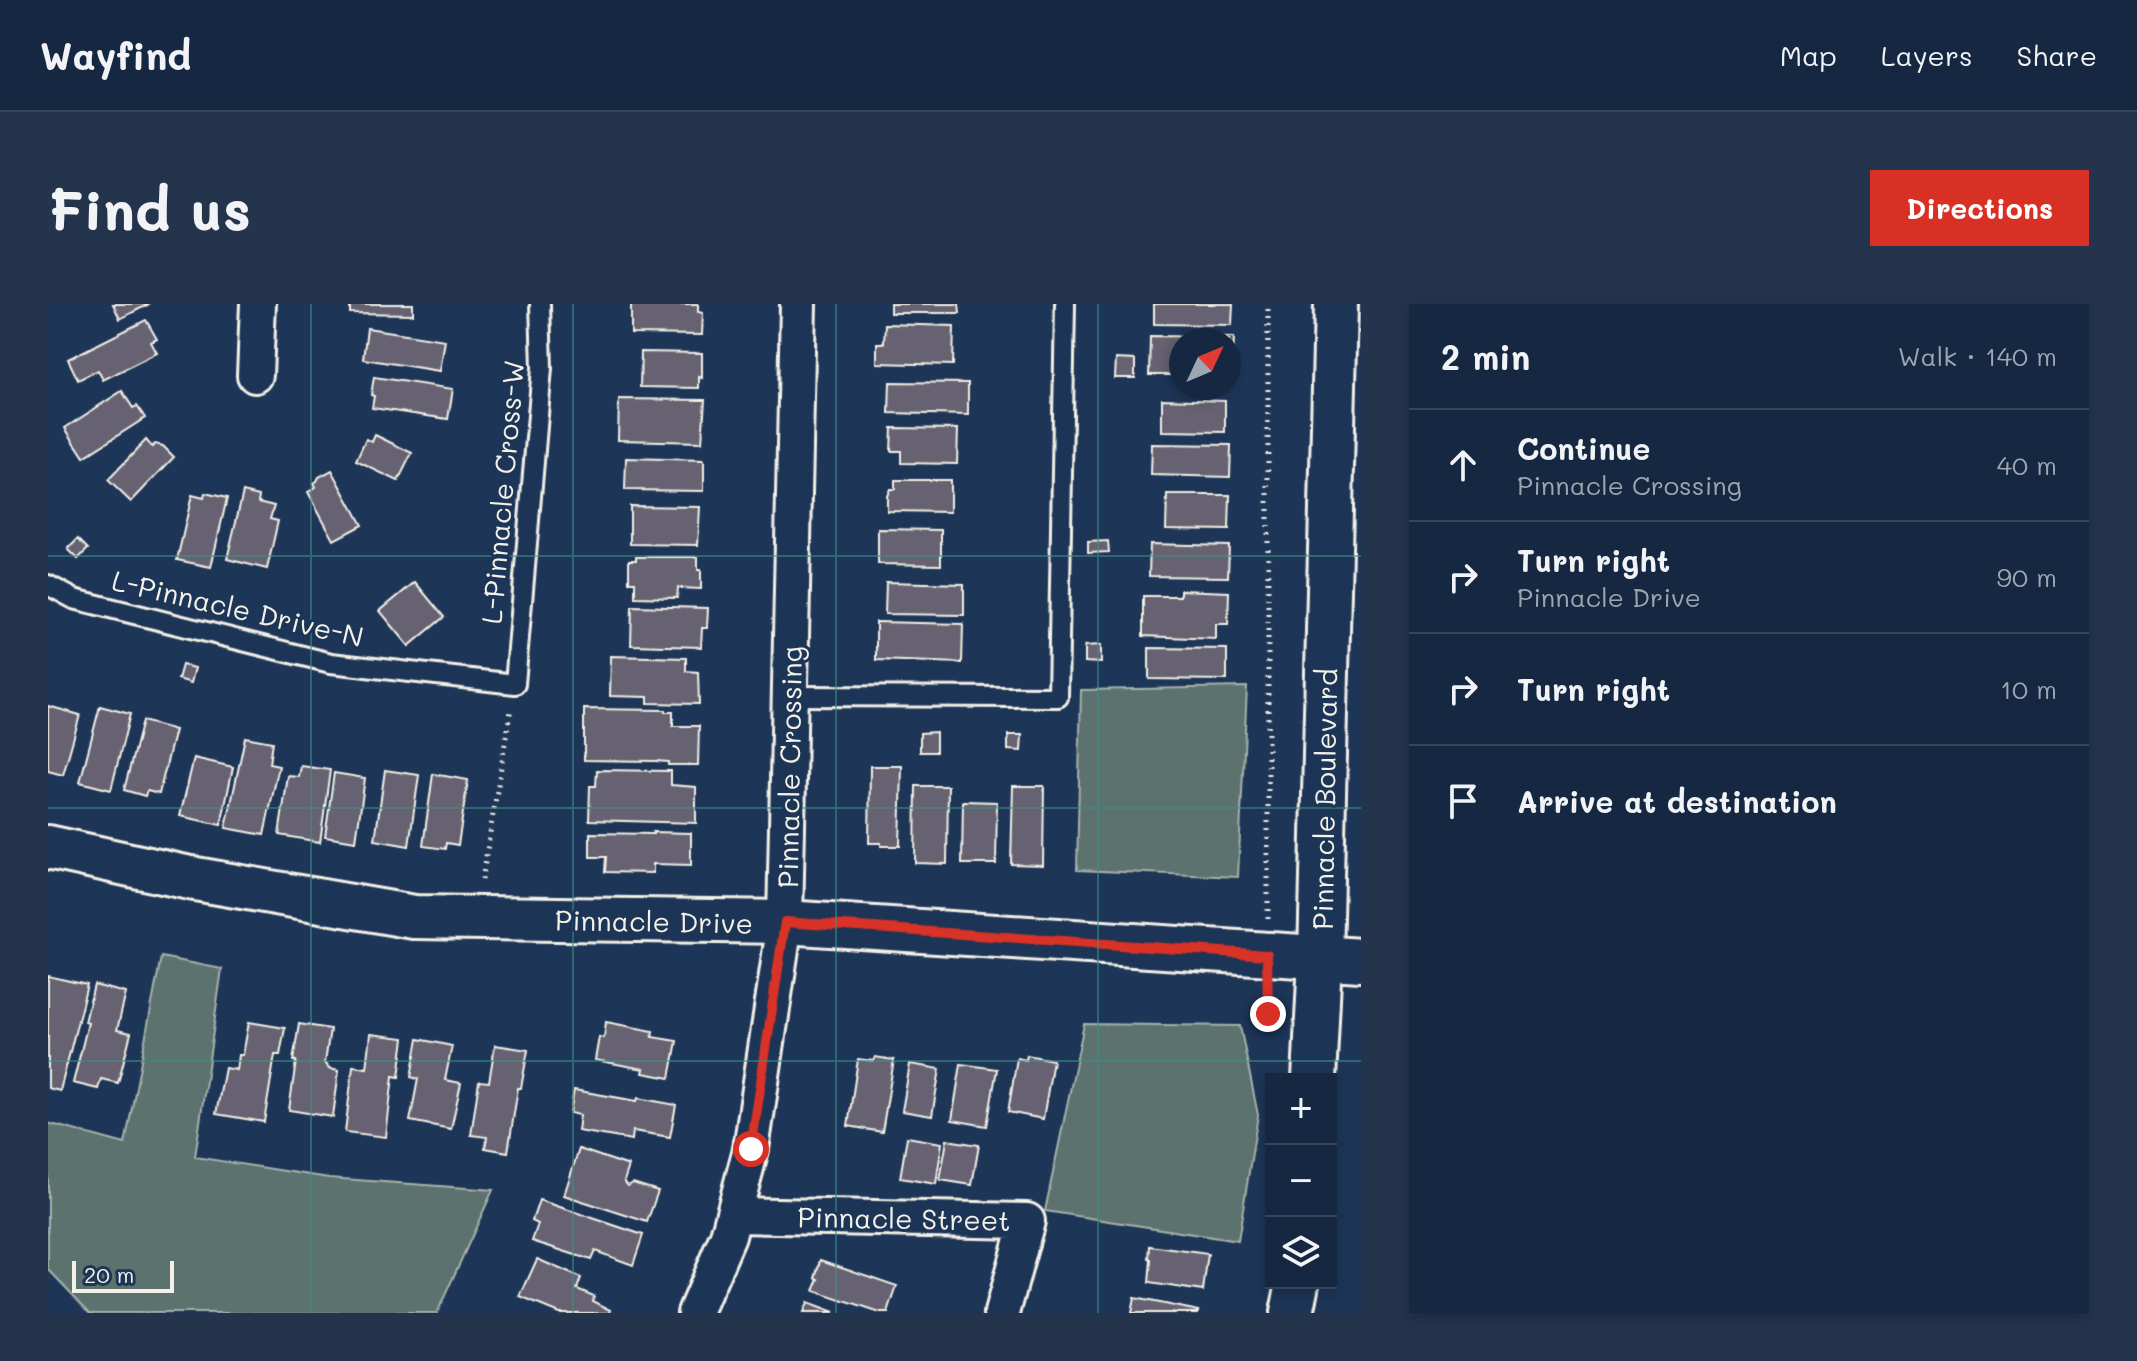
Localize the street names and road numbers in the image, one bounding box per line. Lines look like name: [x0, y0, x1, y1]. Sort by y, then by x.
street label: L-Pinnacle Cross-W: [473, 359, 531, 625]
street label: L-Pinnacle Drive-N: [109, 562, 367, 654]
street label: Pinnacle Crossing: [769, 646, 809, 888]
street label: Pinnacle Boulevard: [1304, 668, 1344, 930]
street label: Pinnacle Drive: [555, 901, 753, 941]
street label: Pinnacle Street: [797, 1198, 1011, 1238]

